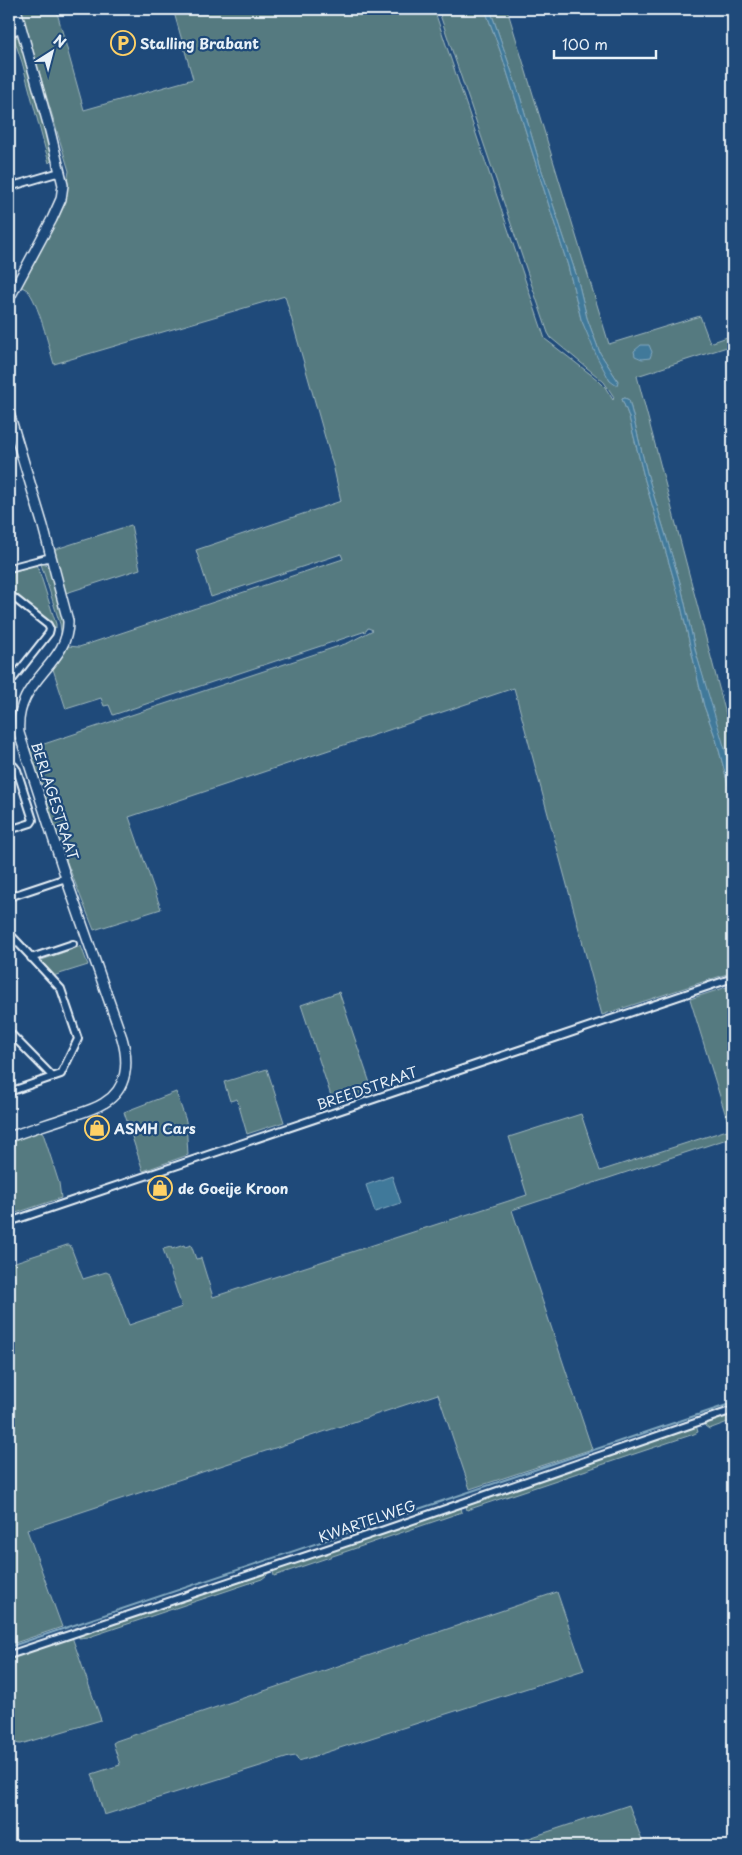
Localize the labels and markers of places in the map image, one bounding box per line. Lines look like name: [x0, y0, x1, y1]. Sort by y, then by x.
parking icon: Stalling Brabant: [110, 30, 136, 56]
place label: Stalling Brabant: [140, 33, 259, 54]
shop icon: ASMH Cars: [84, 1115, 110, 1141]
place label: ASMH Cars: [113, 1118, 196, 1139]
shop icon: de Goeije Kroon: [147, 1175, 173, 1201]
place label: de Goeije Kroon: [178, 1178, 288, 1199]

